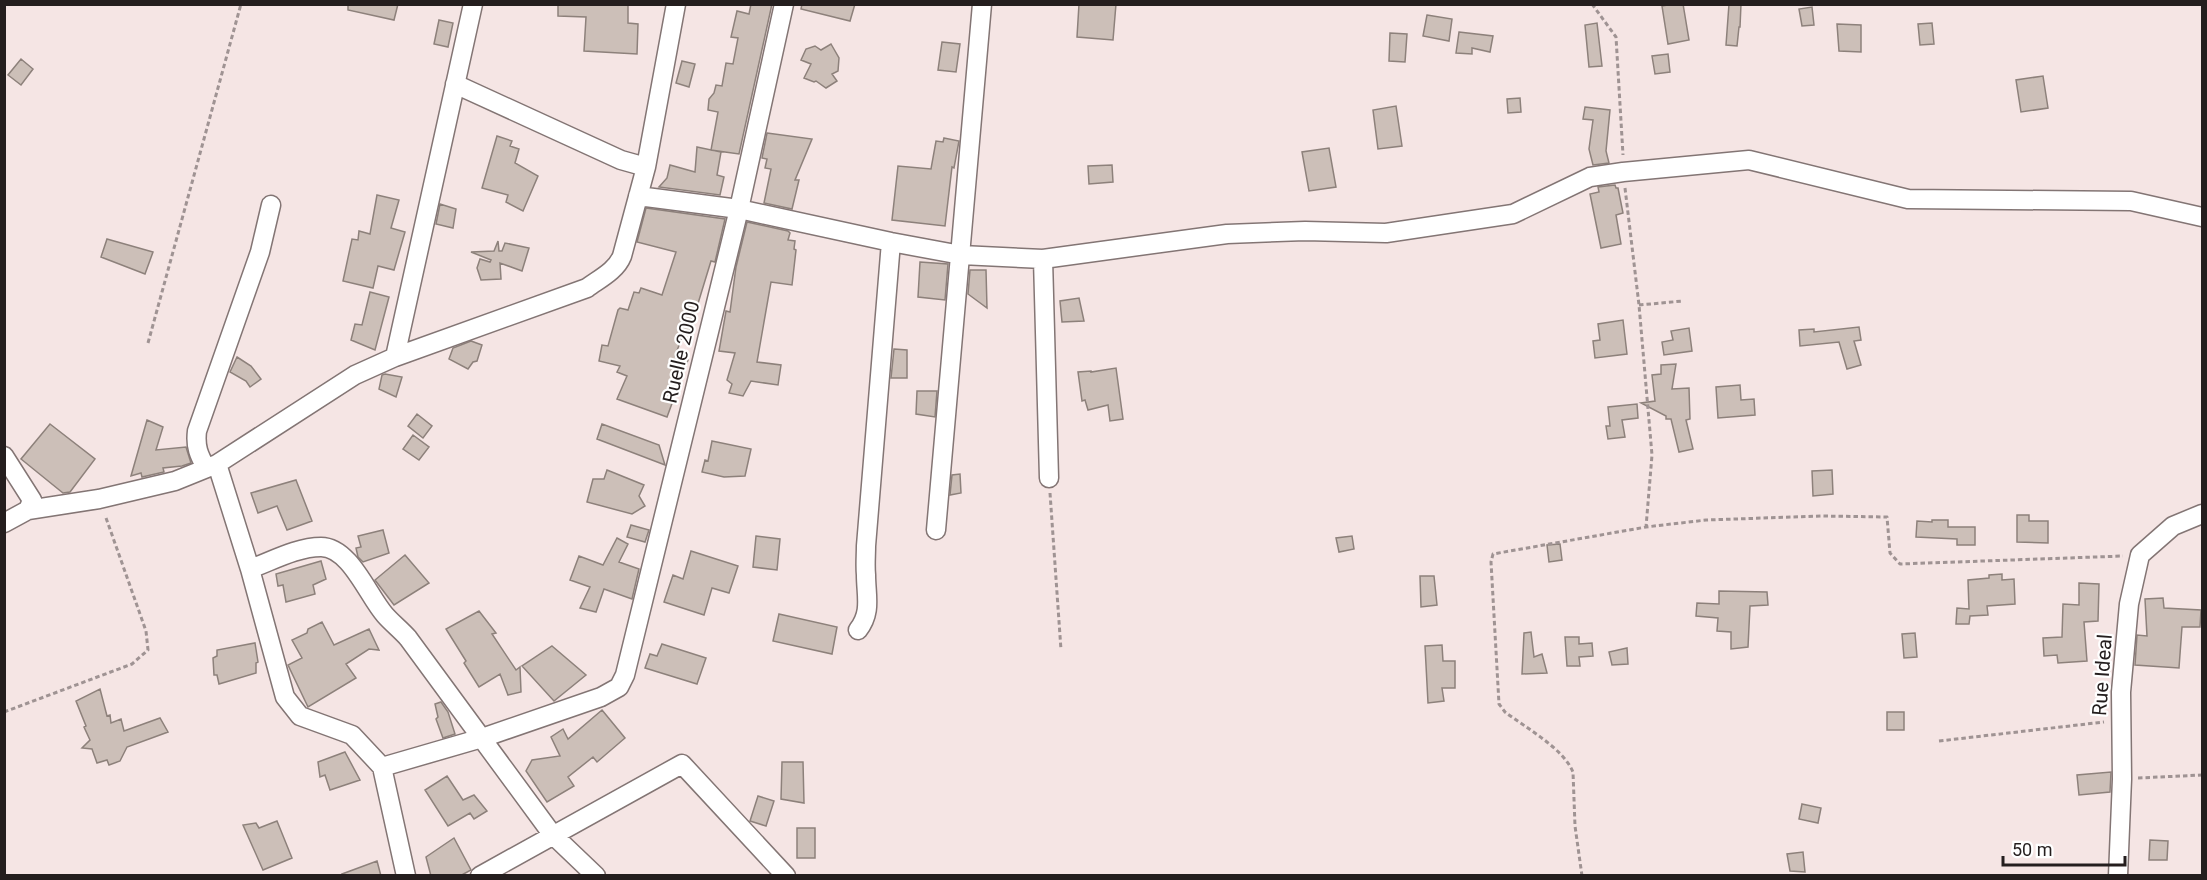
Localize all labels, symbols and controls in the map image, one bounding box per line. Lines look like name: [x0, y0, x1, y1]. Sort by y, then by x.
street label: Ruelle 2000: [658, 299, 704, 405]
street label: Rue Ideal: [2087, 633, 2117, 717]
scale bar: [2003, 829, 2124, 867]
text: 50 m: [2012, 839, 2052, 860]

